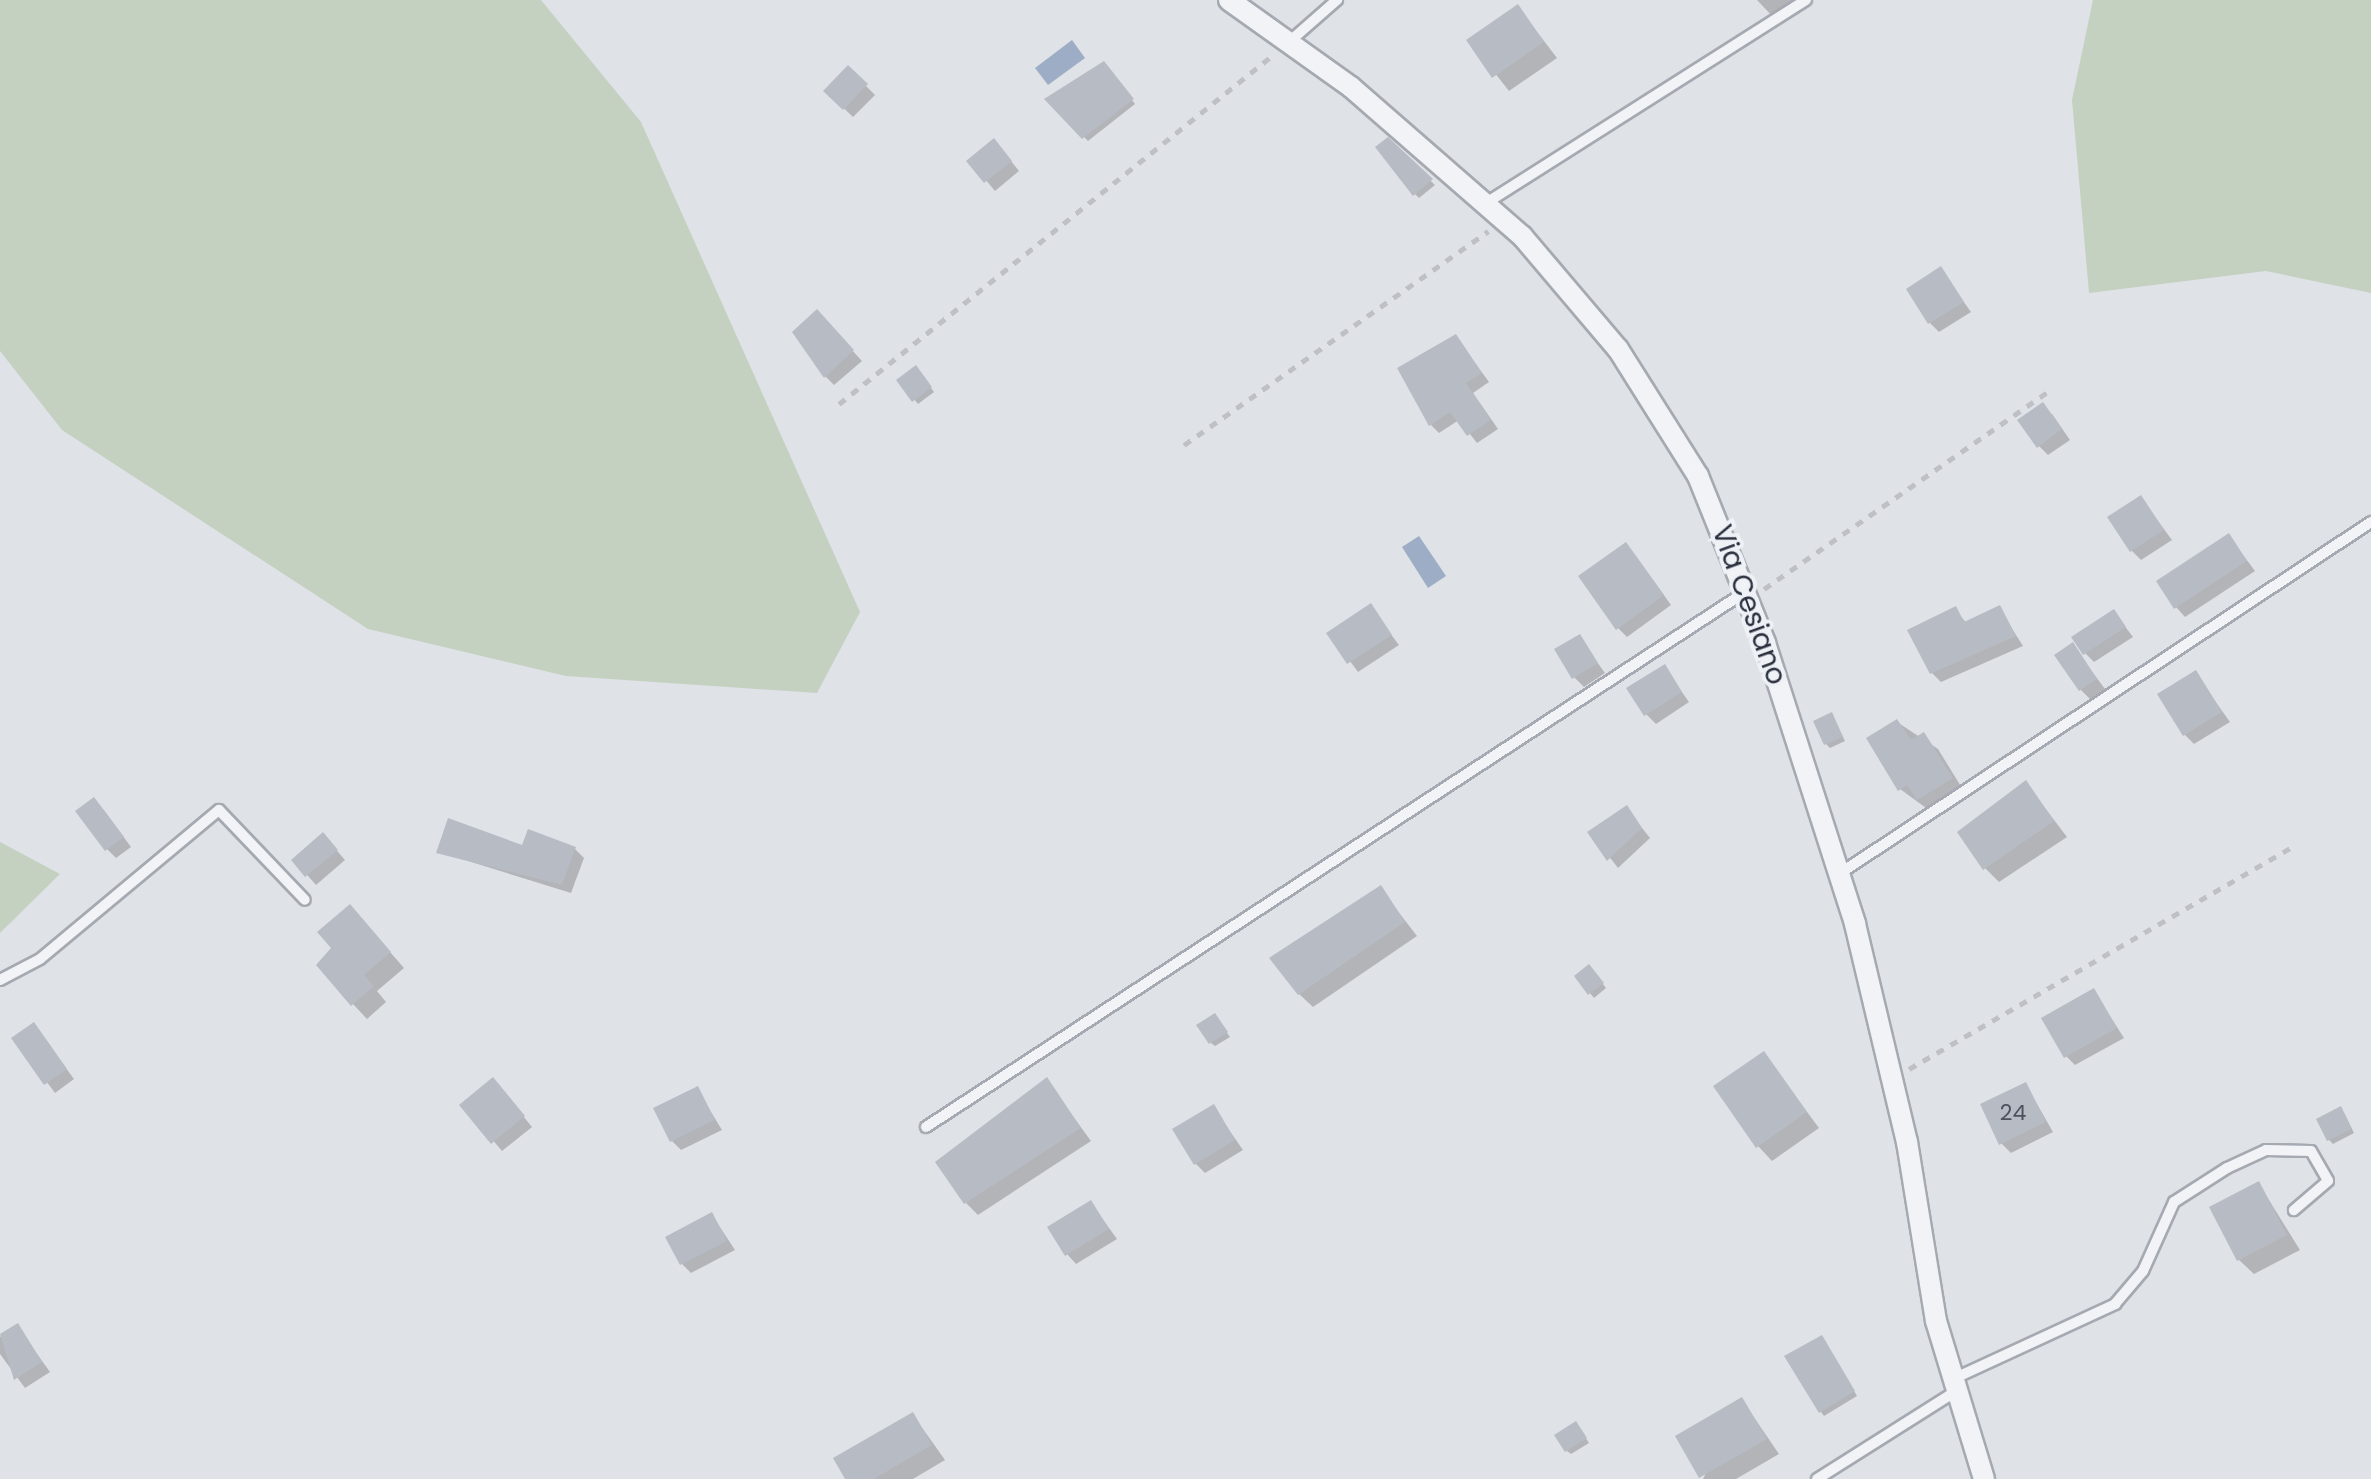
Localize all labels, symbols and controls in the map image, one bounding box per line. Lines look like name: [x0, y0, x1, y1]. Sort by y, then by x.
street label: Via Cesiano: [1705, 521, 1793, 689]
house number: 24: [2000, 1100, 2026, 1126]

